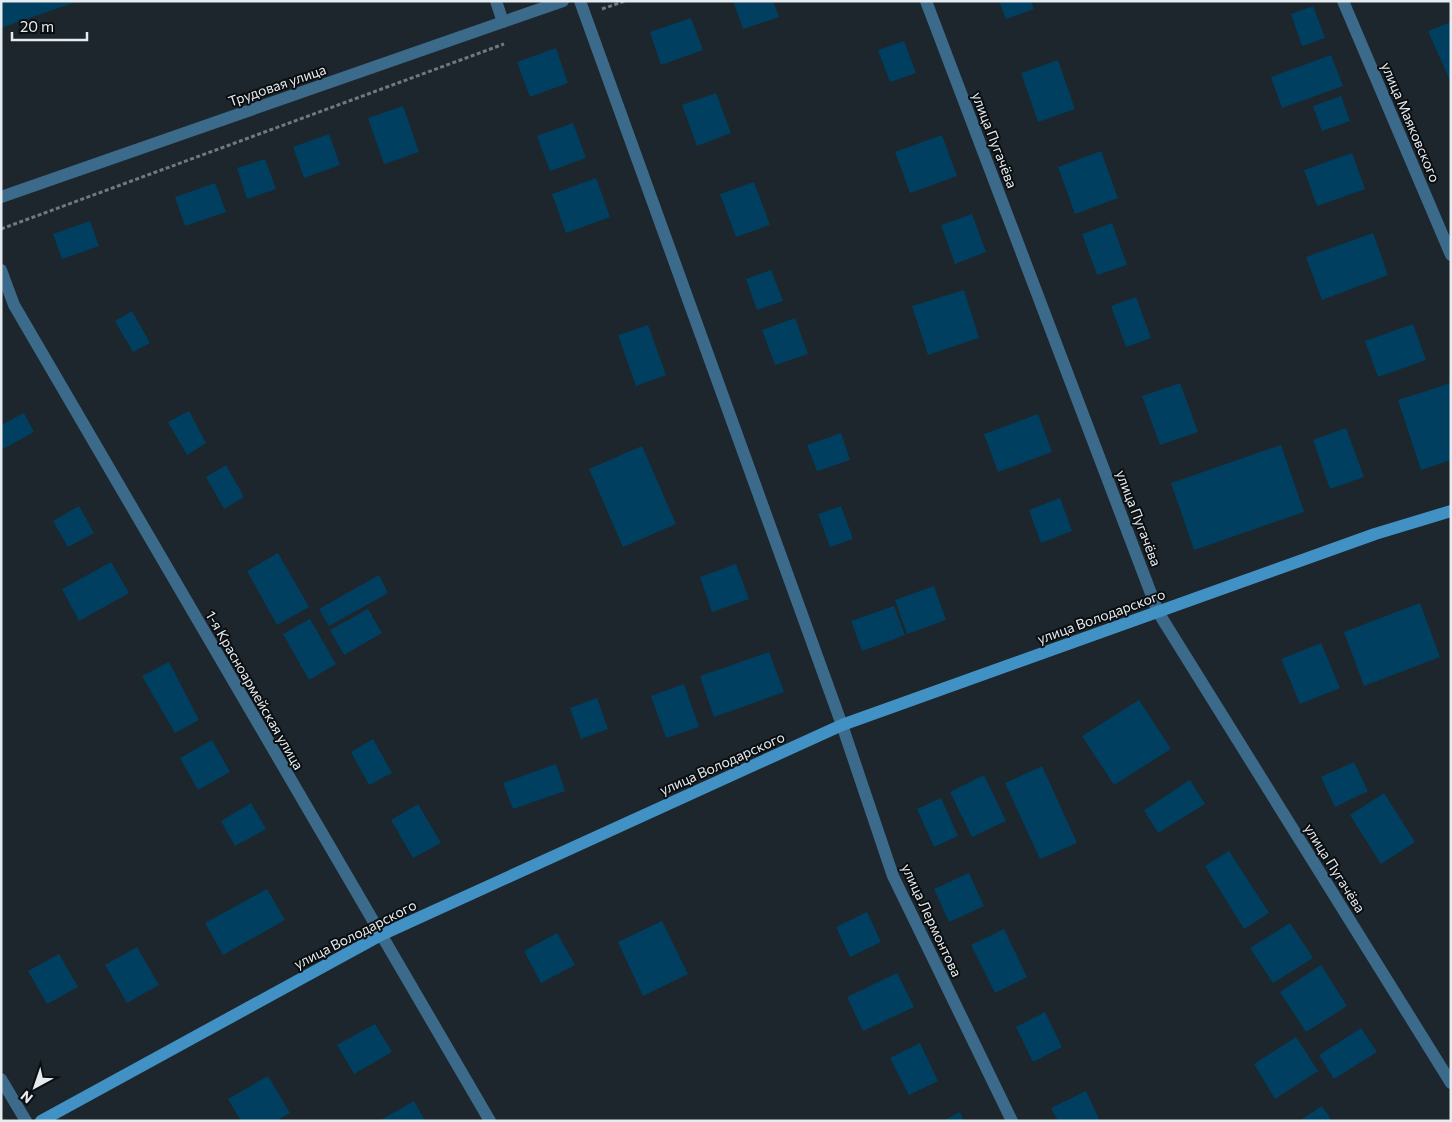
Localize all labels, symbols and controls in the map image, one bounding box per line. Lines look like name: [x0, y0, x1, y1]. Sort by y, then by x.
scale bar: [12, 10, 88, 42]
text: 20 m: [20, 17, 54, 35]
street label: улица Маяковского: [1378, 59, 1444, 185]
street label: Трудовая улица: [226, 60, 328, 110]
street label: улица Пугачёва: [969, 90, 1021, 190]
street label: улица Пугачёва: [1113, 468, 1165, 568]
street label: улица Володарского: [1035, 585, 1167, 647]
street label: 1-я Красноармейская улица: [202, 607, 308, 773]
street label: улица Володарского: [657, 728, 787, 798]
street label: улица Пугачёва: [1301, 820, 1369, 916]
street label: улица Лермонтова: [898, 861, 966, 979]
street label: улица Володарского: [291, 896, 419, 972]
north arrow: [10, 1062, 60, 1112]
text: N: [17, 1087, 36, 1107]

